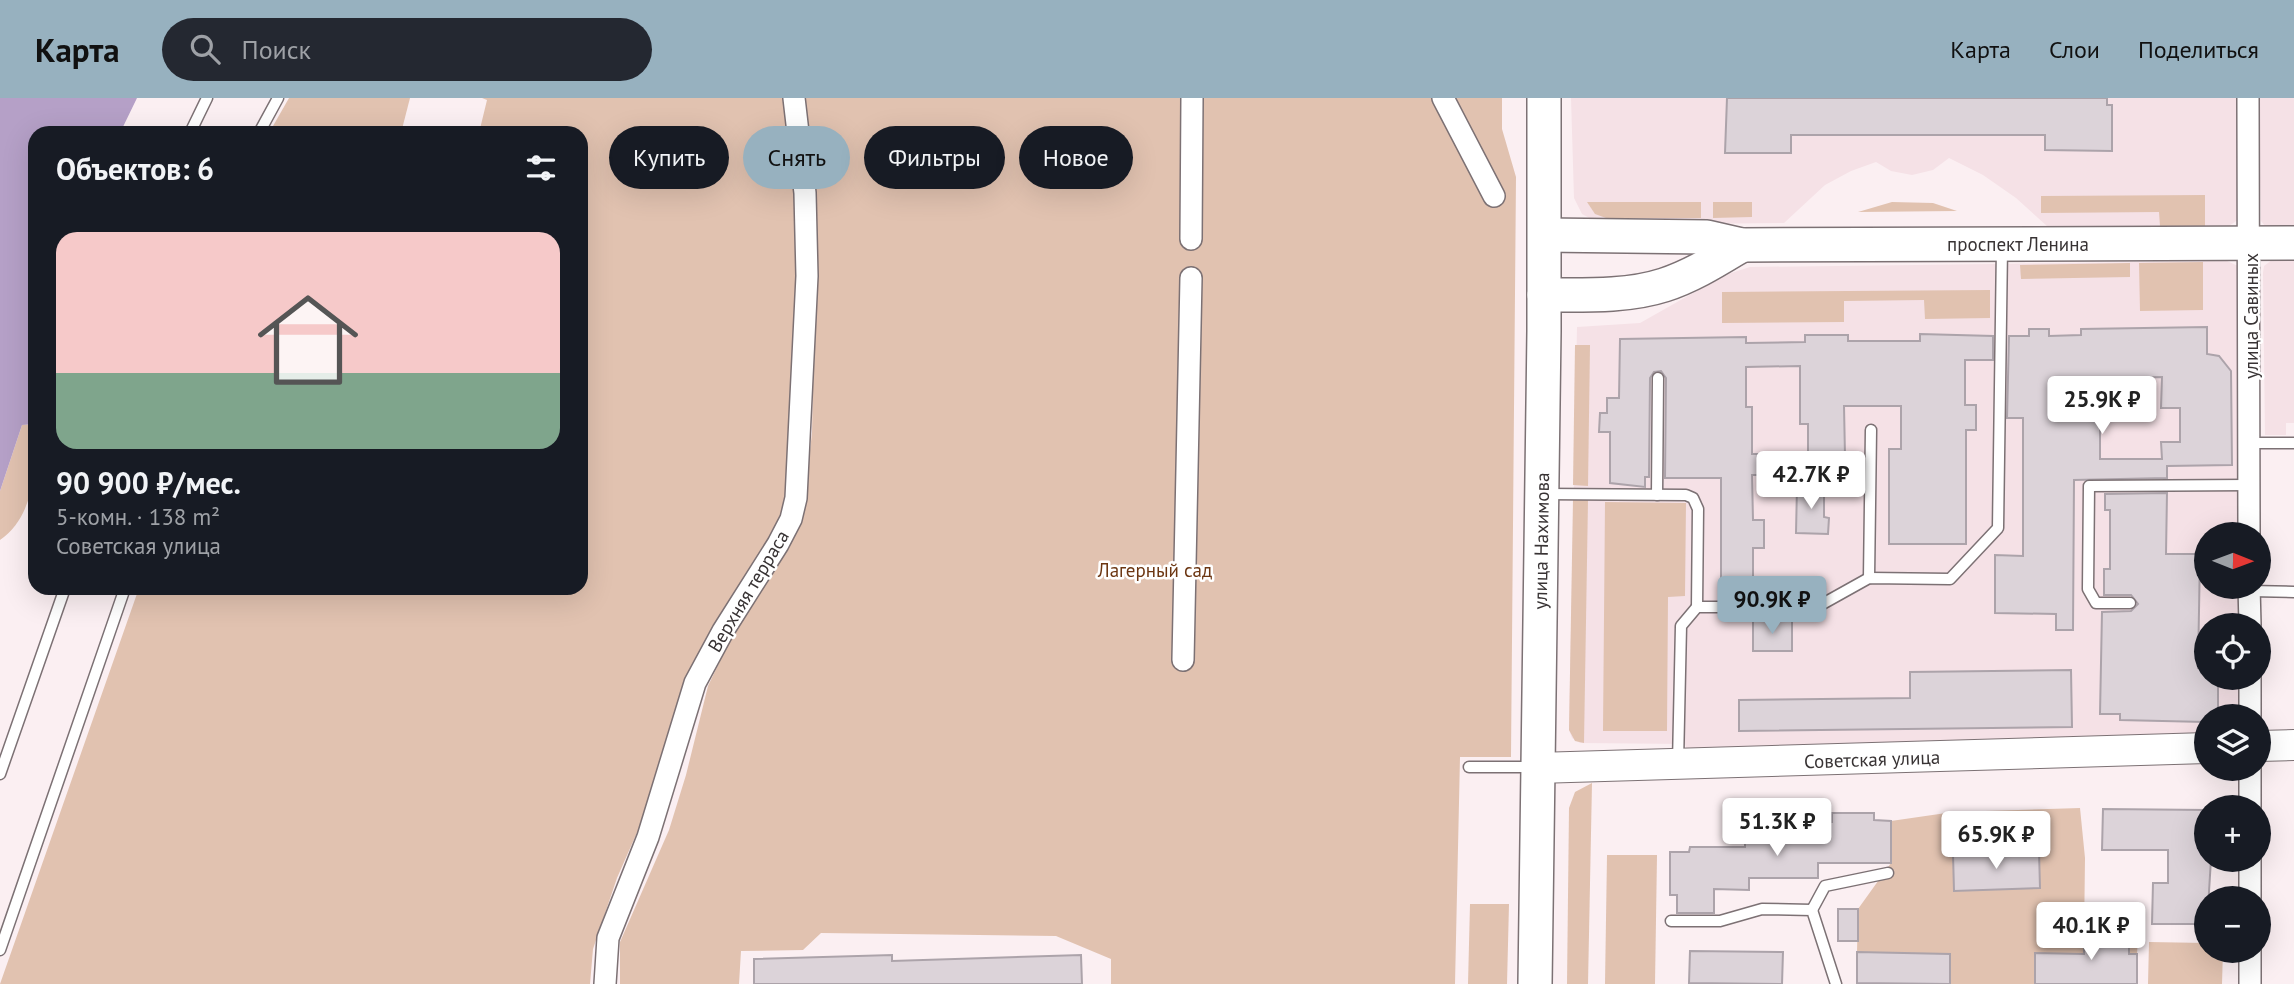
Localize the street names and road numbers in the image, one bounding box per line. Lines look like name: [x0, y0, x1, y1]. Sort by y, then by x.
street label: проспект Ленина: [1947, 232, 2089, 256]
street label: улица Савиных: [2239, 253, 2263, 379]
street label: улица Нахимова: [1528, 472, 1554, 610]
street label: Верхняя терраса: [702, 526, 794, 656]
street label: Советская улица: [1803, 745, 1941, 773]

